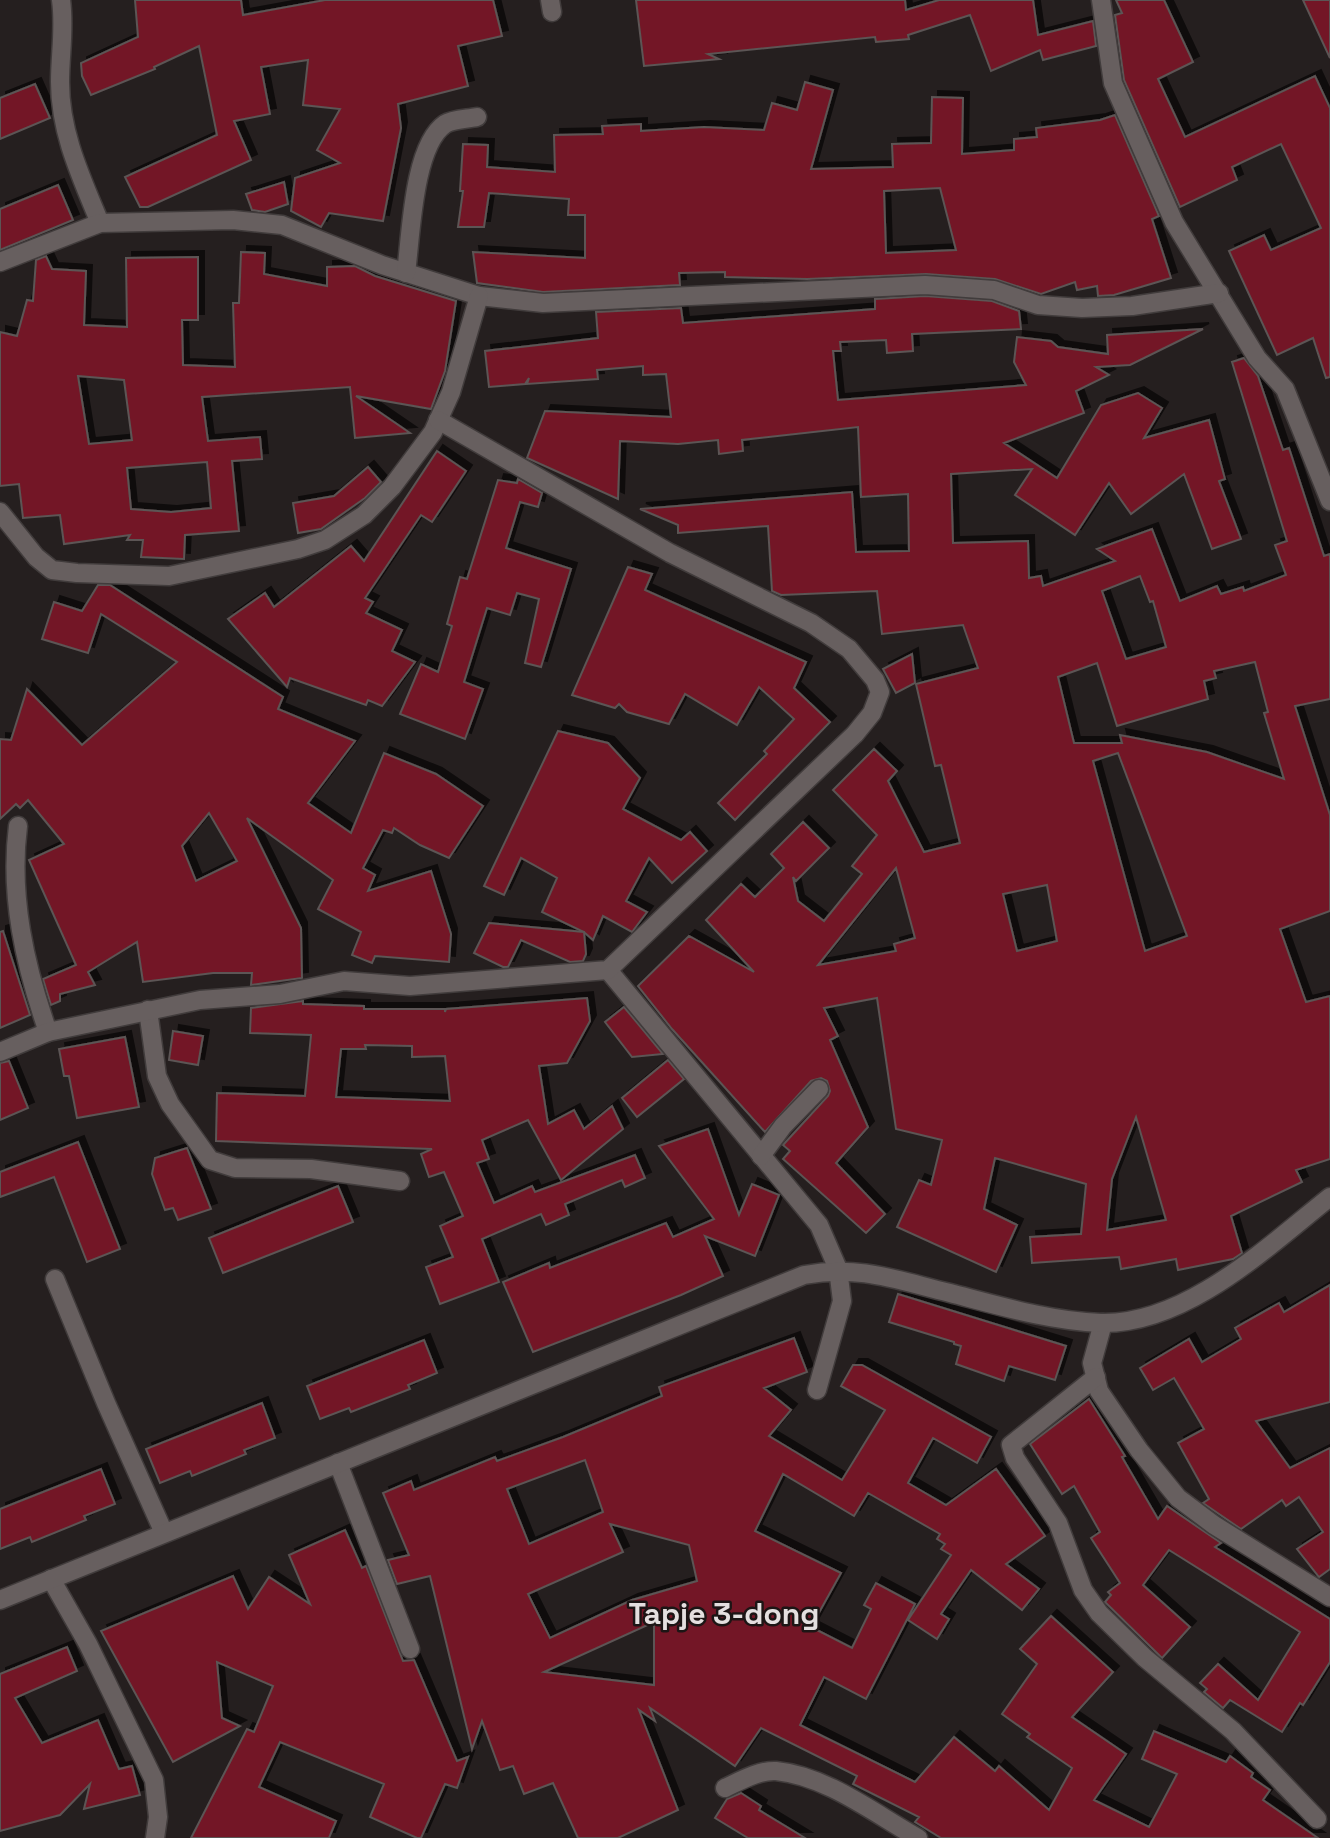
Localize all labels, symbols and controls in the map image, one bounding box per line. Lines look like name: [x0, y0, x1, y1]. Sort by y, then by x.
district label: Tapje 3-dong: [629, 1594, 819, 1633]

